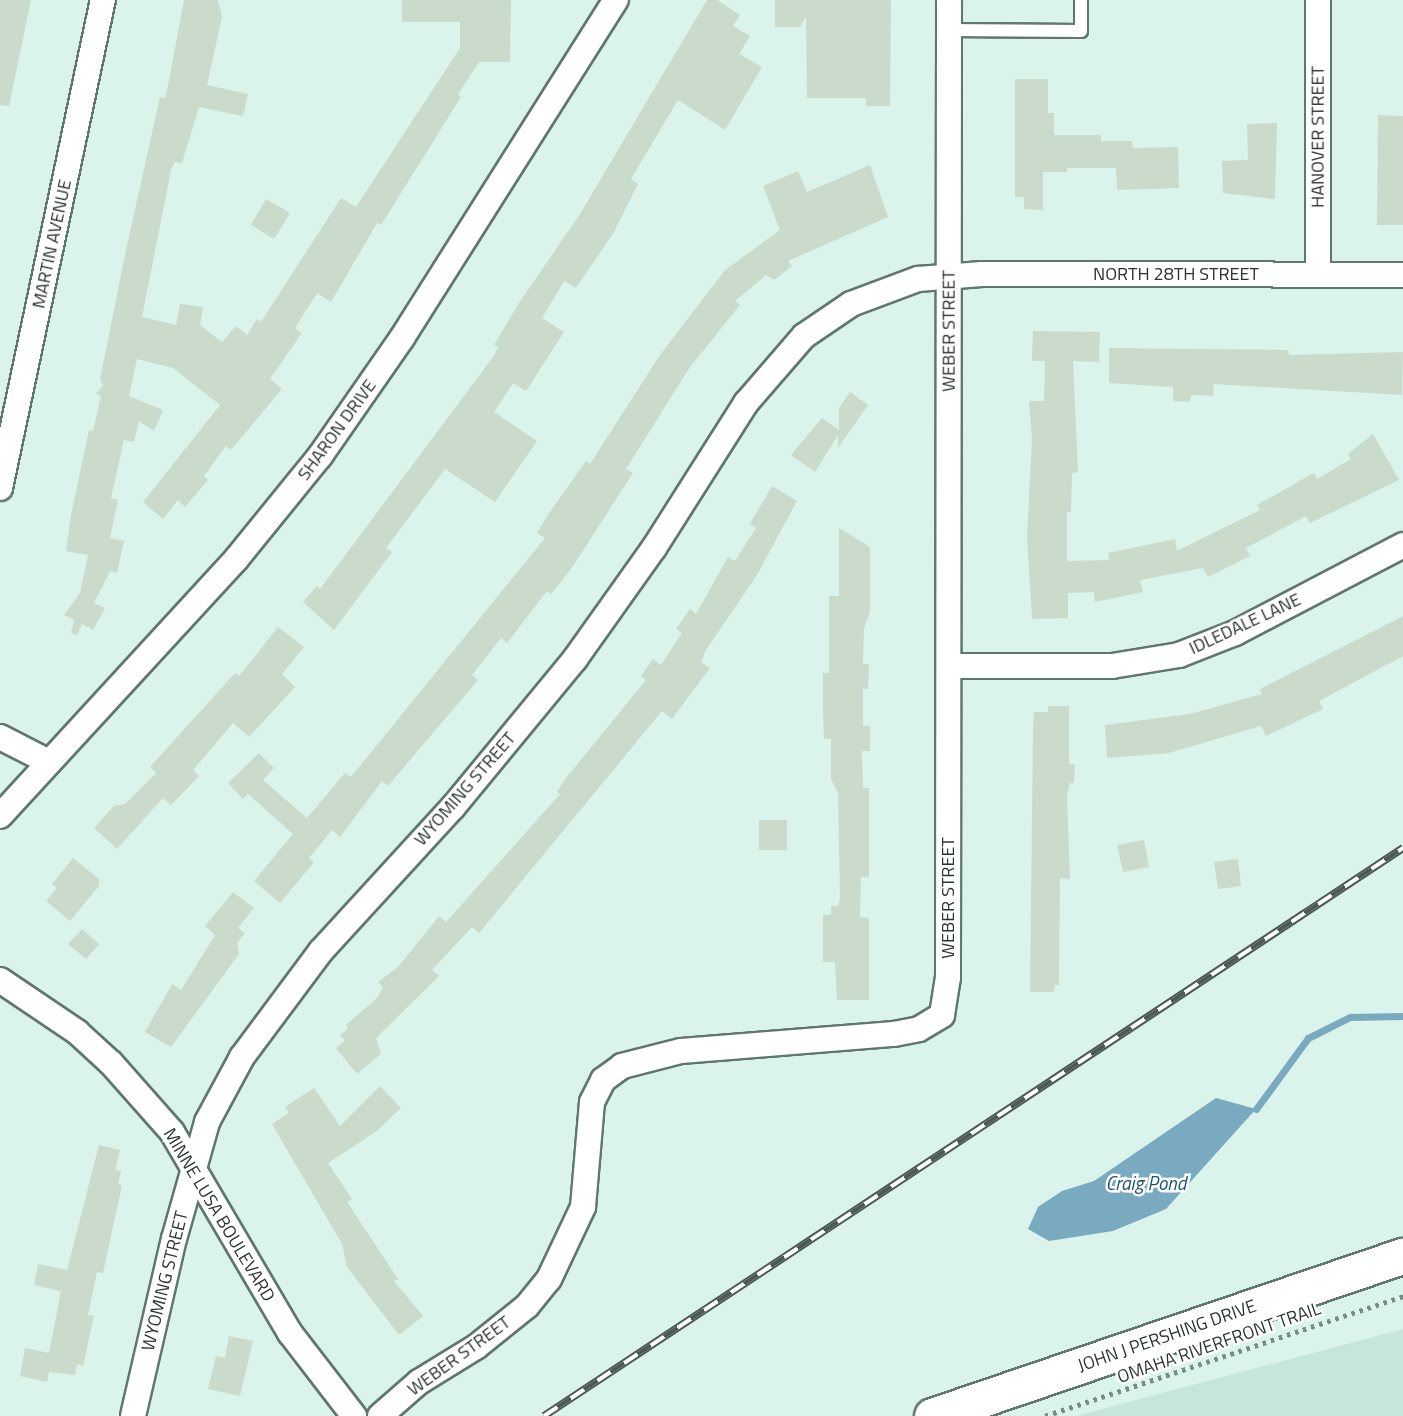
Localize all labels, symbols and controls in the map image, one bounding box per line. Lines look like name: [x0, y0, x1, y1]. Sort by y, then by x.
street label: HANOVER STREET: [1307, 66, 1329, 208]
street label: MARTIN AVENUE: [28, 178, 76, 310]
street label: NORTH 28TH STREET: [1093, 263, 1259, 285]
street label: WEBER STREET: [938, 270, 960, 392]
street label: SHARON DRIVE: [293, 375, 381, 485]
street label: IDLEDALE LANE: [1186, 589, 1304, 659]
street label: WYOMING STREET: [410, 728, 520, 850]
street label: WEBER STREET: [937, 837, 959, 959]
street label: MINNE LUSA BOULEVARD: [159, 1124, 279, 1306]
water label: Craig Pond: [1106, 1172, 1186, 1194]
street label: WYOMING STREET: [137, 1209, 193, 1353]
street label: JOHN J PERSHING DRIVE: [1075, 1295, 1259, 1377]
street label: OMAHA RIVERFRONT TRAIL: [1114, 1298, 1324, 1388]
street label: WEBER STREET: [403, 1312, 515, 1400]

